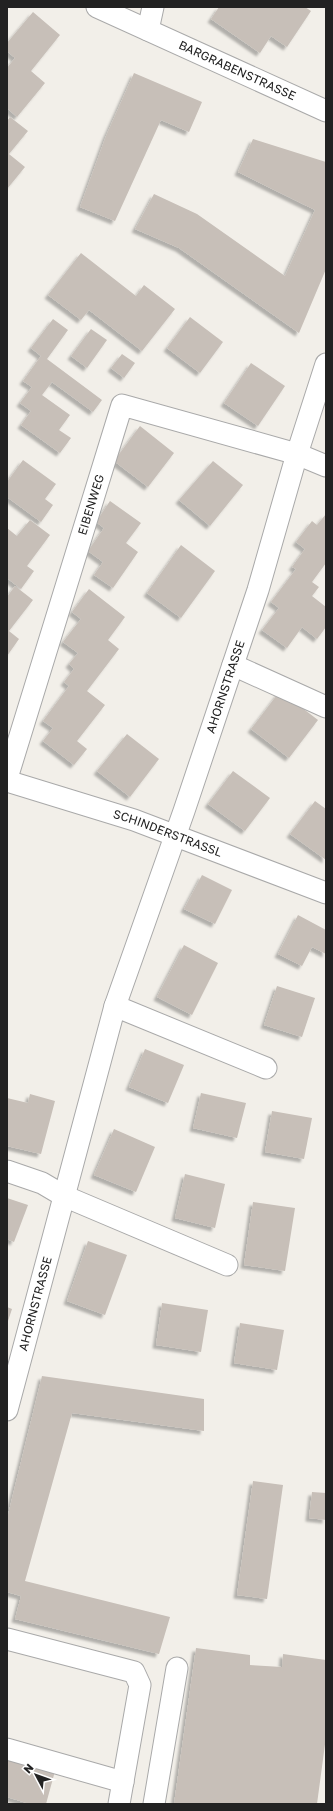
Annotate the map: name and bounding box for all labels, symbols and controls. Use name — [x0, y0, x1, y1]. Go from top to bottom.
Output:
street label: BARGRABENSTRASSE — [176, 37, 298, 103]
street label: EIBENWEG — [74, 472, 107, 537]
street label: AHORNSTRASSE — [203, 638, 248, 735]
street label: SCHINDERSTRASSL — [111, 806, 225, 860]
street label: AHORNSTRASSE — [15, 1255, 55, 1352]
north arrow — [16, 1755, 56, 1795]
text: N — [20, 1761, 36, 1776]

